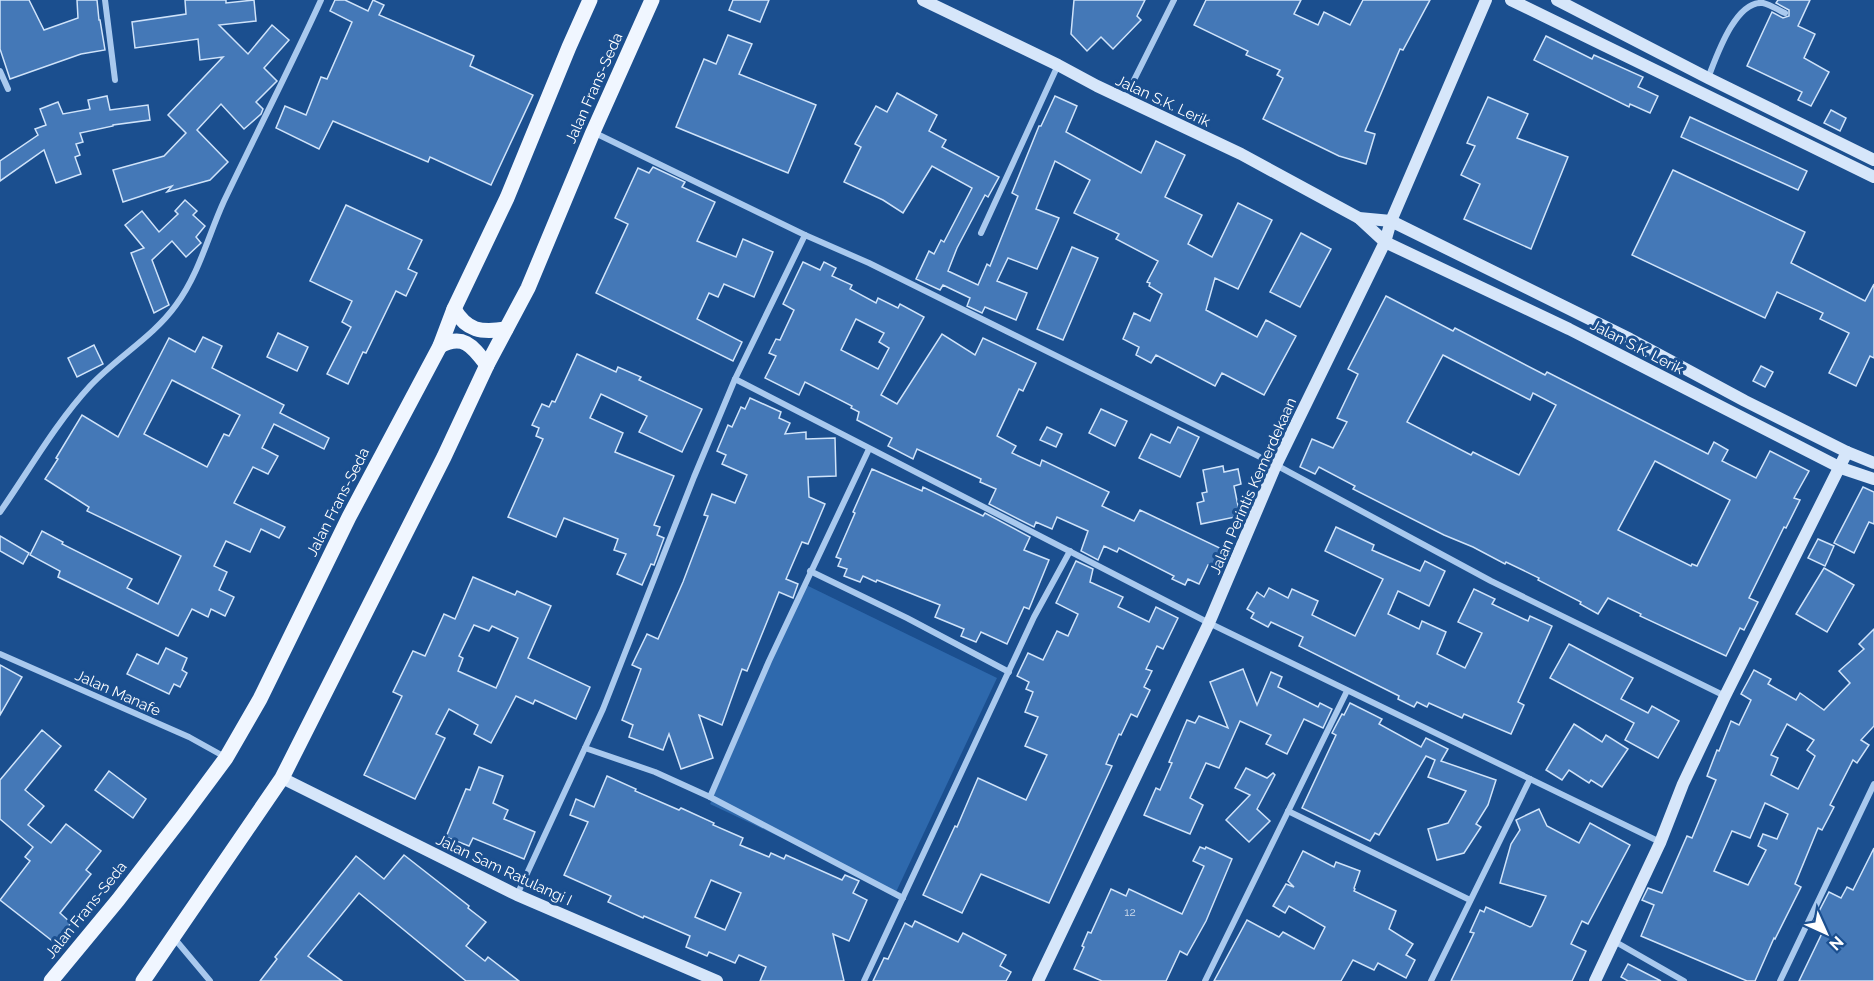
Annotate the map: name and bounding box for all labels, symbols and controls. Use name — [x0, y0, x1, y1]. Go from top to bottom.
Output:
street label: Jalan Frans-Seda — [561, 30, 627, 146]
street label: Jalan S.K. Lerik — [1113, 71, 1213, 131]
street label: Jalan S.K. Lerik — [1587, 316, 1687, 378]
street label: Jalan Perintis Kemerdekaan — [1206, 395, 1300, 577]
street label: Jalan Frans-Seda — [303, 445, 373, 559]
street label: Jalan Manafe — [72, 666, 164, 720]
street label: Jalan Sam Ratulangi I — [433, 831, 575, 909]
street label: Jalan Frans-Seda — [41, 858, 131, 962]
north arrow — [1796, 903, 1856, 963]
house number: 12 — [1124, 905, 1136, 919]
text: N — [1825, 932, 1847, 954]

